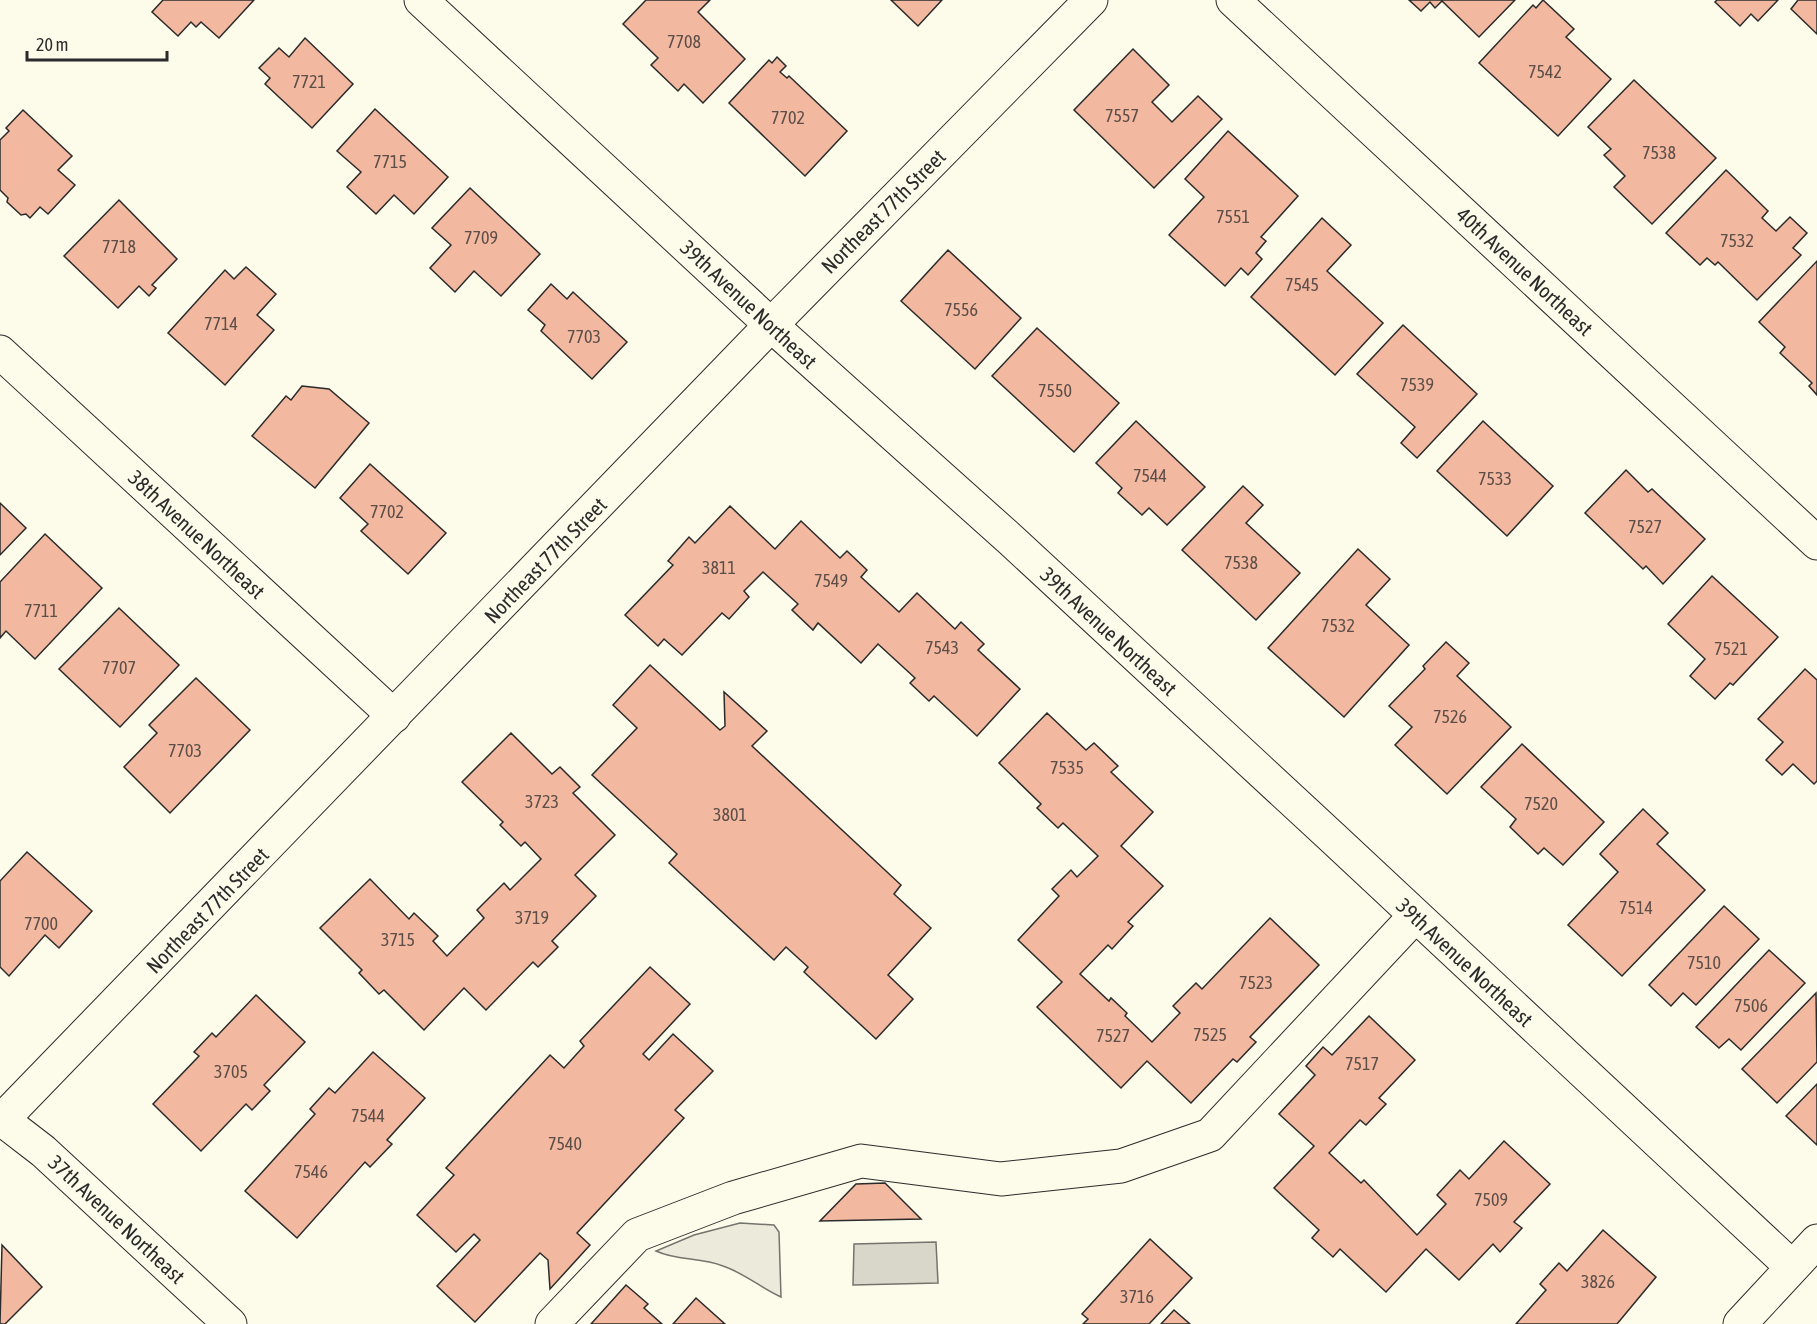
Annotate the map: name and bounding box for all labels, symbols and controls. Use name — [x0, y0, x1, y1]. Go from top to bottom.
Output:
scale bar — [27, 24, 166, 62]
house number: 7708 — [667, 31, 701, 52]
text: 20 m — [36, 34, 68, 55]
house number: 7542 — [1528, 61, 1562, 82]
house number: 7721 — [292, 71, 326, 92]
house number: 7557 — [1105, 105, 1139, 126]
house number: 7702 — [771, 107, 805, 128]
house number: 7538 — [1642, 142, 1676, 163]
street label: Northeast 77th Street — [816, 144, 950, 278]
house number: 7715 — [373, 151, 407, 172]
street label: 40th Avenue Northeast — [1452, 202, 1598, 340]
house number: 7551 — [1216, 206, 1250, 227]
house number: 7709 — [464, 227, 498, 248]
house number: 7532 — [1720, 230, 1754, 251]
street label: 39th Avenue Northeast — [676, 235, 822, 373]
house number: 7718 — [102, 236, 136, 257]
house number: 7545 — [1285, 274, 1319, 295]
house number: 7556 — [944, 299, 978, 320]
house number: 7714 — [204, 313, 238, 334]
house number: 7703 — [567, 326, 601, 347]
house number: 7539 — [1400, 374, 1434, 395]
house number: 7550 — [1038, 380, 1072, 401]
street label: 38th Avenue Northeast — [124, 465, 270, 603]
house number: 7544 — [1133, 465, 1167, 486]
house number: 7533 — [1478, 468, 1512, 489]
street label: Northeast 77th Street — [479, 492, 611, 628]
house number: 7702 — [370, 501, 404, 522]
house number: 7527 — [1628, 516, 1662, 537]
house number: 7538 — [1224, 552, 1258, 573]
house number: 3811 — [702, 557, 736, 578]
street label: 39th Avenue Northeast — [1036, 562, 1182, 700]
house number: 7549 — [814, 570, 848, 591]
house number: 7711 — [24, 600, 58, 621]
house number: 7532 — [1321, 615, 1355, 636]
house number: 7543 — [925, 637, 959, 658]
house number: 7521 — [1714, 638, 1748, 659]
house number: 7707 — [102, 657, 136, 678]
house number: 7526 — [1433, 706, 1467, 727]
house number: 7703 — [168, 740, 202, 761]
house number: 7535 — [1050, 757, 1084, 778]
house number: 3723 — [525, 791, 559, 812]
house number: 7520 — [1524, 793, 1558, 814]
house number: 3801 — [713, 804, 747, 825]
street label: Northeast 77th Street — [141, 842, 273, 978]
street label: 39th Avenue Northeast — [1392, 893, 1538, 1031]
house number: 7514 — [1619, 897, 1653, 918]
house number: 3719 — [515, 907, 549, 928]
house number: 7700 — [24, 913, 58, 934]
house number: 3715 — [381, 929, 415, 950]
house number: 7510 — [1687, 952, 1721, 973]
house number: 7523 — [1239, 972, 1273, 993]
house number: 7506 — [1734, 995, 1768, 1016]
house number: 7525 — [1193, 1024, 1227, 1045]
house number: 7527 — [1096, 1025, 1130, 1046]
house number: 7517 — [1345, 1053, 1379, 1074]
house number: 3705 — [214, 1061, 248, 1082]
house number: 7544 — [351, 1105, 385, 1126]
house number: 7540 — [548, 1133, 582, 1154]
street label: 37th Avenue Northeast — [44, 1150, 190, 1288]
house number: 7546 — [294, 1161, 328, 1182]
house number: 7509 — [1474, 1189, 1508, 1210]
house number: 3826 — [1581, 1271, 1615, 1292]
house number: 3716 — [1120, 1286, 1154, 1307]

